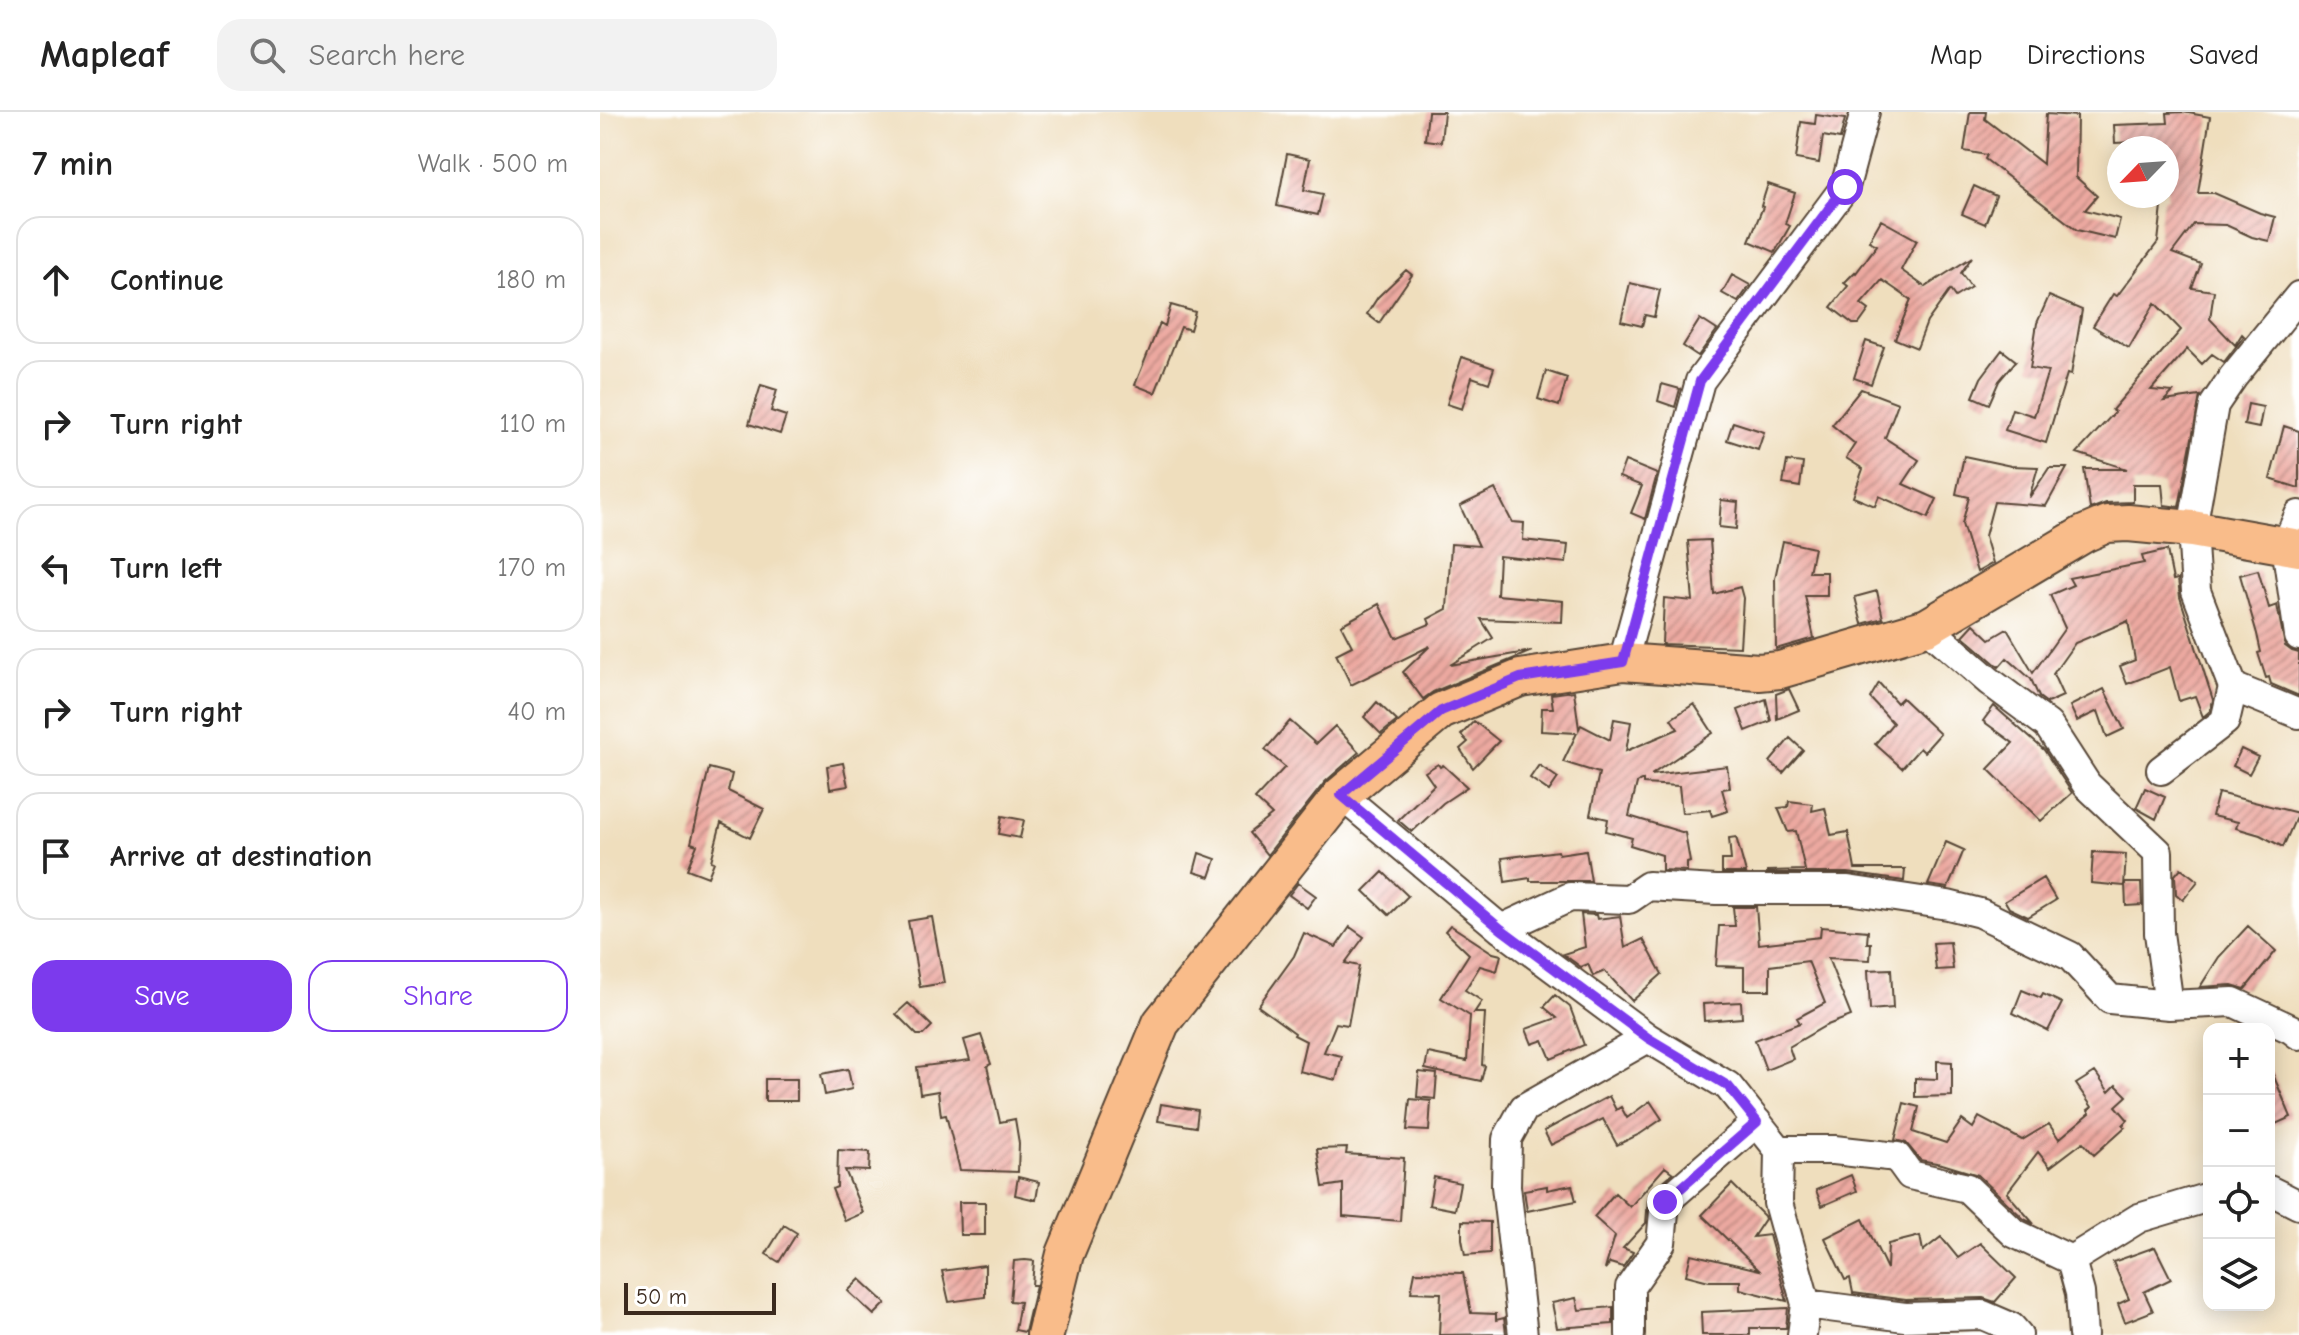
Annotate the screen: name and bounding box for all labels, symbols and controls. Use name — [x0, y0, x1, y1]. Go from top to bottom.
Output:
search box — [217, 19, 777, 91]
text: Mapleaf — [40, 33, 169, 77]
icon: search — [245, 33, 289, 77]
text: Search here — [309, 38, 465, 73]
text: Map — [1930, 39, 1983, 71]
text: Directions — [2027, 39, 2145, 71]
text: Saved — [2189, 39, 2259, 71]
north arrow — [2107, 136, 2179, 208]
text: 7 min — [32, 144, 113, 184]
text: Walk · 500 m — [418, 149, 568, 179]
route start — [1827, 169, 1863, 205]
icon: ahead — [34, 258, 78, 302]
text: Continue — [110, 263, 224, 298]
text: 180 m — [496, 265, 566, 295]
icon: right — [34, 402, 78, 446]
text: Turn right — [110, 407, 242, 442]
text: 110 m — [499, 409, 566, 439]
icon: left — [34, 546, 78, 590]
text: Turn left — [110, 551, 222, 586]
text: 170 m — [497, 553, 566, 583]
icon: right — [34, 690, 78, 734]
text: Turn right — [110, 695, 242, 730]
text: 40 m — [507, 697, 566, 727]
icon: arrive — [34, 834, 78, 878]
text: Arrive at destination — [110, 839, 372, 874]
button: Save — [32, 960, 292, 1032]
button: Share — [308, 960, 568, 1032]
map controls — [2203, 1023, 2275, 1311]
button: + — [2203, 1023, 2275, 1095]
button: − — [2203, 1095, 2275, 1167]
button: locate — [2203, 1167, 2275, 1239]
route end — [1647, 1184, 1683, 1220]
button: layers — [2203, 1239, 2275, 1311]
scale bar — [624, 1279, 776, 1315]
text: 50 m — [636, 1284, 687, 1310]

